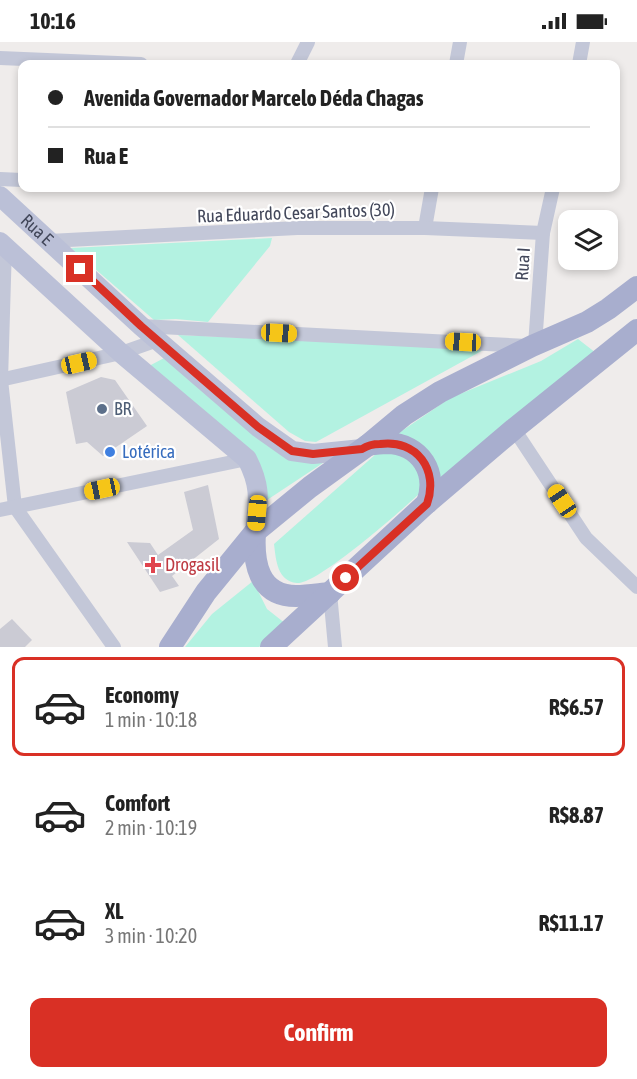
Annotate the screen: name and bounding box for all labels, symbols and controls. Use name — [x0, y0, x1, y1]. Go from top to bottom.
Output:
text: 10:16 — [30, 8, 76, 34]
text: Avenida Governador Marcelo Déda Chagas — [84, 85, 424, 111]
text: Rua E — [84, 143, 128, 169]
street label: Rua Eduardo Cesar Santos (30) — [197, 199, 395, 226]
street label: Rua E — [17, 210, 58, 250]
map controls — [558, 210, 618, 270]
button: layers — [558, 210, 618, 270]
street label: Rua I — [511, 247, 534, 281]
route end — [66, 255, 93, 282]
car — [261, 323, 297, 343]
car — [445, 332, 481, 352]
car — [59, 350, 99, 376]
place label: BR — [114, 398, 132, 419]
marker: BR — [95, 402, 109, 416]
place label: Lotérica — [122, 441, 175, 462]
marker: Lotérica — [103, 445, 117, 459]
car — [83, 476, 121, 502]
car — [544, 481, 580, 521]
car — [246, 494, 268, 532]
place label: Drogasil — [165, 554, 220, 575]
marker: Drogasil — [146, 558, 160, 572]
route start — [332, 564, 359, 591]
icon: car — [33, 680, 87, 734]
text: Economy — [105, 682, 179, 708]
text: R$6.57 — [549, 694, 604, 720]
text: 1 min · 10:18 — [105, 708, 197, 731]
icon: car — [33, 788, 87, 842]
text: Comfort — [105, 790, 170, 816]
text: R$8.87 — [549, 802, 604, 828]
text: 2 min · 10:19 — [105, 816, 197, 839]
icon: car — [33, 896, 87, 950]
text: XL — [105, 898, 123, 924]
text: R$11.17 — [538, 910, 604, 936]
text: 3 min · 10:20 — [105, 924, 197, 947]
button: Confirm — [30, 998, 607, 1067]

